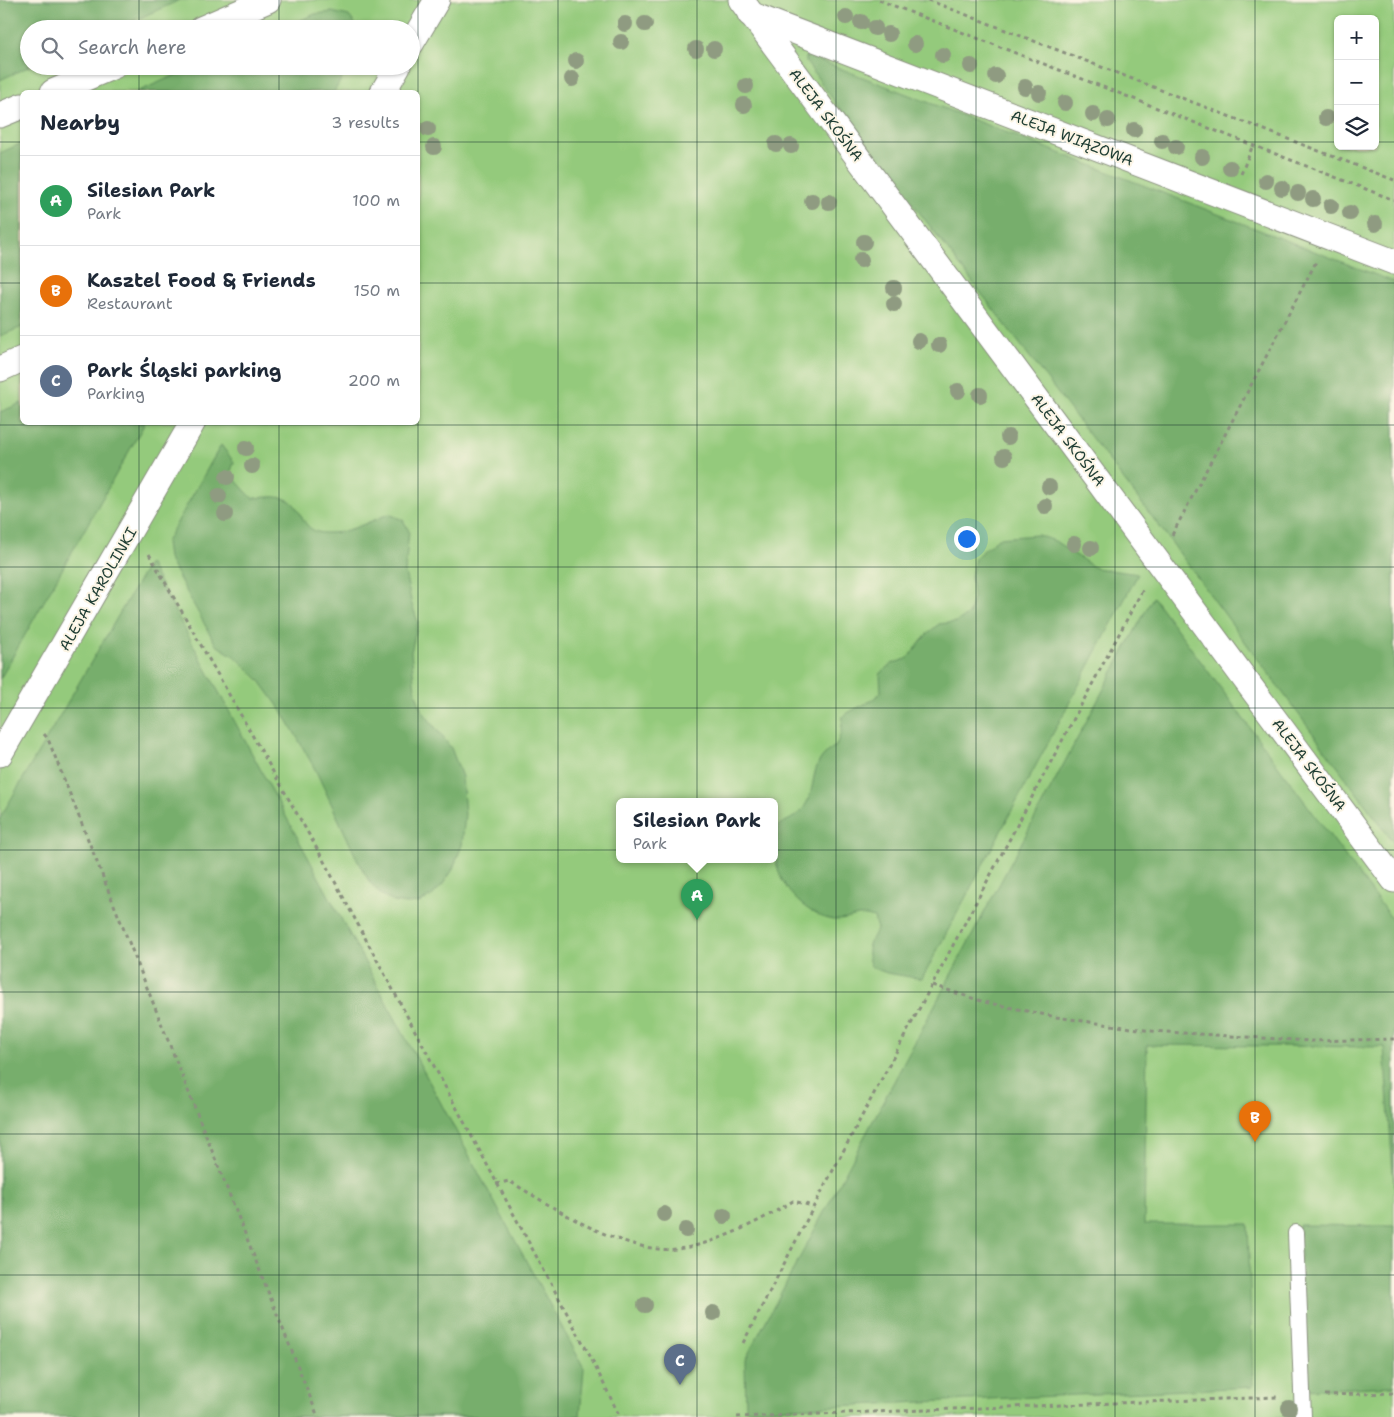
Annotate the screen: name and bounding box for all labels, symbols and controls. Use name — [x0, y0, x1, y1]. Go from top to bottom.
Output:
map controls — [1334, 15, 1379, 150]
button: + — [1334, 15, 1379, 60]
search box — [20, 20, 420, 75]
icon: search — [38, 34, 66, 62]
text: Search here — [78, 35, 187, 60]
button: − — [1334, 60, 1379, 105]
street label: ALEJA SKOŚNA — [785, 64, 868, 166]
street label: ALEJA WIĄZOWA — [1008, 105, 1136, 171]
button: layers — [1334, 105, 1379, 150]
text: Nearby — [40, 109, 120, 137]
text: 3 results — [331, 112, 400, 133]
text: Silesian Park — [87, 178, 215, 203]
text: A — [50, 190, 62, 211]
text: 100 m — [352, 190, 400, 211]
text: Park — [87, 203, 121, 224]
text: Kasztel Food & Friends — [87, 268, 316, 293]
text: B — [51, 280, 61, 301]
text: 150 m — [353, 280, 400, 301]
text: Restaurant — [87, 293, 173, 314]
text: Park Śląski parking — [87, 358, 281, 383]
text: C — [51, 370, 61, 391]
text: 200 m — [348, 370, 400, 391]
text: Parking — [87, 383, 145, 404]
street label: ALEJA SKOŚNA — [1027, 389, 1110, 491]
street label: ALEJA KAROLINKI — [54, 524, 142, 654]
your location — [954, 526, 980, 552]
street label: ALEJA SKOŚNA — [1268, 714, 1351, 816]
popup — [616, 798, 778, 863]
text: Silesian Park — [633, 808, 761, 833]
text: Park — [633, 833, 667, 854]
pin: A — [681, 879, 713, 920]
pin: B — [1239, 1101, 1271, 1142]
pin: C — [664, 1344, 696, 1385]

